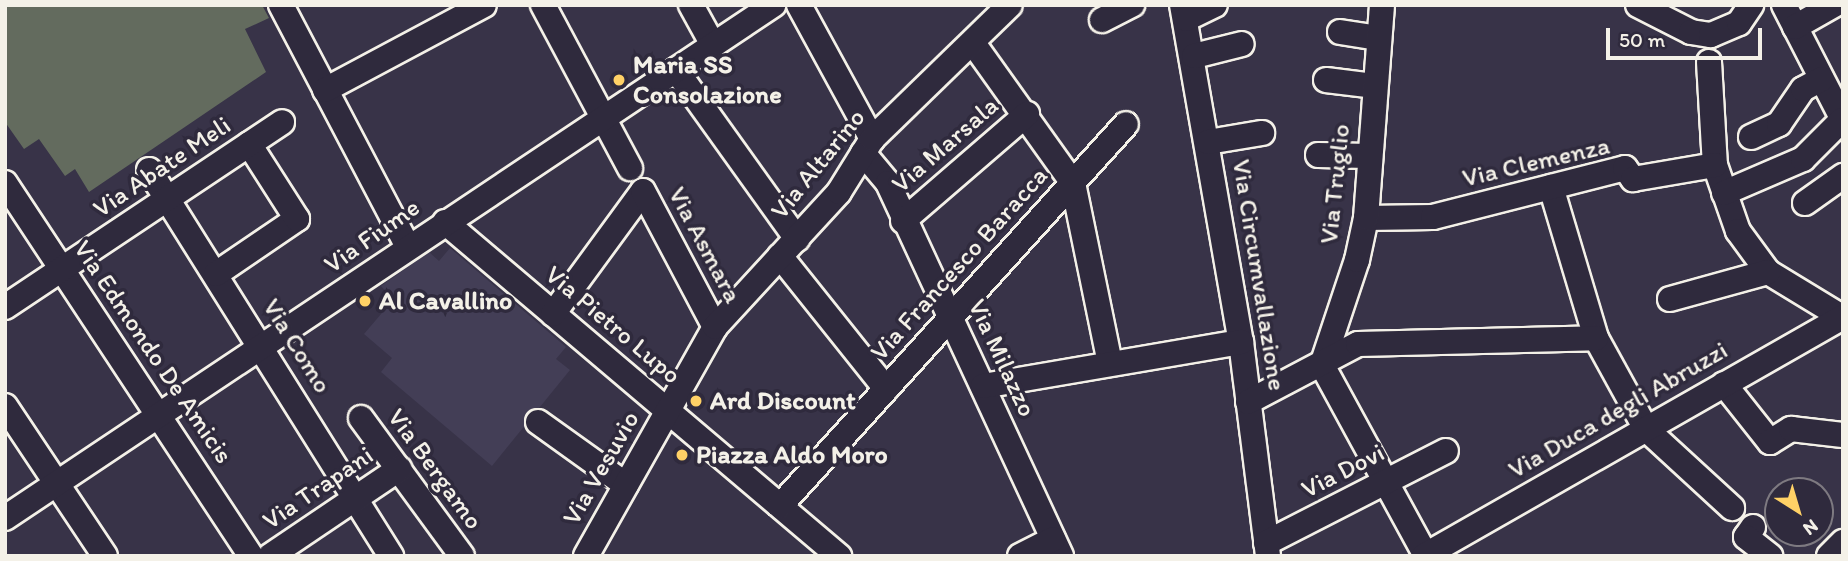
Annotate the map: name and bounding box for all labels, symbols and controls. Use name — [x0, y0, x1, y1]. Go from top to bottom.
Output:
scale bar — [1610, 14, 1766, 58]
text: 50 m — [1619, 27, 1665, 52]
place label: Maria SS Consolazione — [633, 49, 782, 110]
marker: Maria SS Consolazione — [611, 72, 627, 88]
street label: Via Marsala — [886, 91, 1004, 199]
street label: Via Altarino — [764, 103, 872, 225]
street label: Via Abate Meli — [87, 110, 237, 224]
street label: Via Truglio — [1313, 123, 1357, 245]
street label: Via Clemenza — [1459, 130, 1613, 194]
street label: Via Circumvallazione — [1225, 157, 1293, 393]
street label: Via Francesco Baracca — [864, 161, 1054, 367]
street label: Via Asmara — [662, 182, 748, 308]
street label: Via Fiume — [318, 192, 426, 280]
street label: Via Edmondo De Amicis — [67, 234, 239, 470]
street label: Via Pietro Lupo — [539, 259, 687, 391]
place label: Al Cavallino — [379, 285, 513, 317]
street label: Via Como — [256, 293, 338, 399]
marker: Al Cavallino — [357, 293, 373, 309]
street label: Via Milazzo — [961, 295, 1043, 421]
street label: Via Duca degli Abruzzi — [1503, 335, 1733, 485]
place label: Ard Discount — [710, 385, 856, 417]
marker: Ard Discount — [688, 393, 704, 409]
street label: Via Bergamo — [381, 403, 489, 535]
street label: Via Vesuvio — [556, 406, 646, 530]
street label: Via Dovi — [1296, 437, 1390, 505]
place label: Piazza Aldo Moro — [696, 439, 888, 471]
street label: Via Trapani — [258, 440, 378, 536]
marker: Piazza Aldo Moro — [674, 447, 690, 463]
north arrow — [1764, 477, 1834, 547]
text: N — [1799, 515, 1823, 541]

